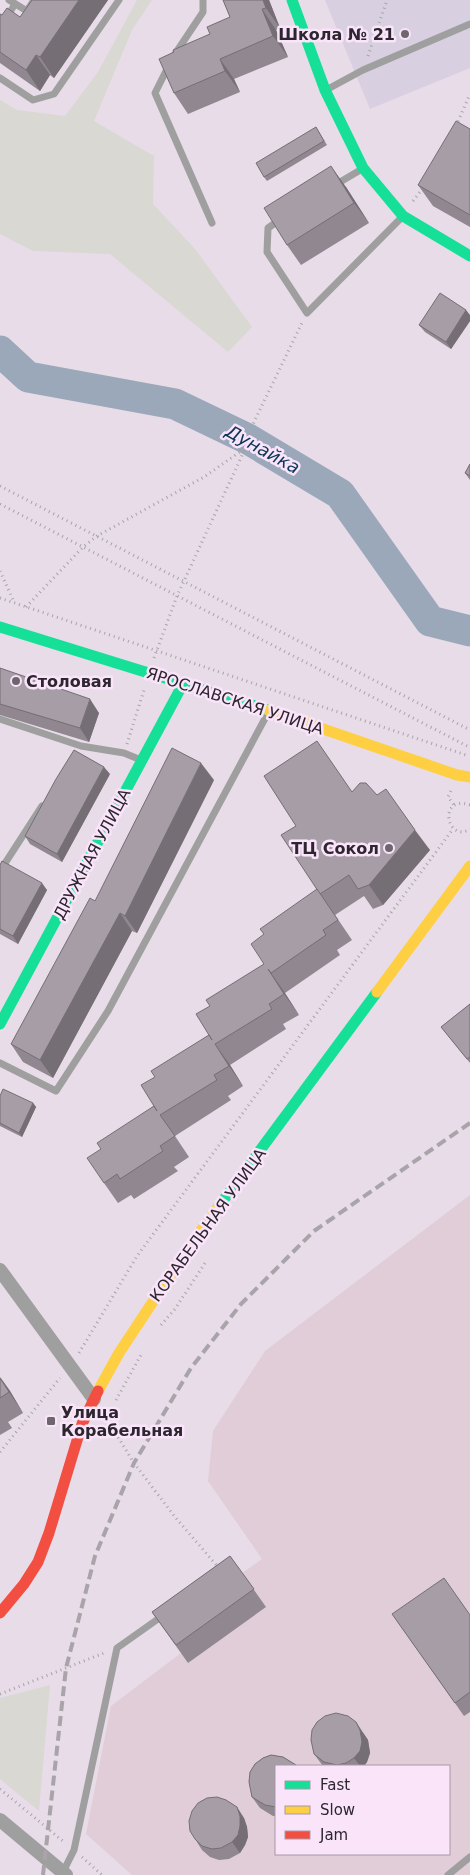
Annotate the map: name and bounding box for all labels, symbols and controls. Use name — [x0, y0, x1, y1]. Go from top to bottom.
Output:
place label: Школа № 21 — [278, 25, 395, 44]
marker: Школа № 21 — [399, 28, 411, 40]
water label: Дунайка — [222, 420, 304, 478]
street label: ЯРОСЛАВСКАЯ УЛИЦА — [144, 663, 326, 739]
place label: Столовая — [26, 672, 112, 691]
marker: Столовая — [10, 675, 22, 687]
street label: ДРУЖНАЯ УЛИЦА — [49, 785, 135, 923]
place label: ТЦ Сокол — [291, 839, 379, 858]
marker: ТЦ Сокол — [383, 842, 395, 854]
street label: КОРАБЕЛЬНАЯ УЛИЦА — [146, 1145, 270, 1305]
place label: Улица Корабельная — [61, 1403, 183, 1440]
marker: Улица Корабельная — [45, 1415, 57, 1427]
legend — [275, 1765, 450, 1855]
text: Fast — [320, 1776, 350, 1794]
text: Slow — [320, 1801, 355, 1819]
text: Jam — [319, 1826, 348, 1844]

